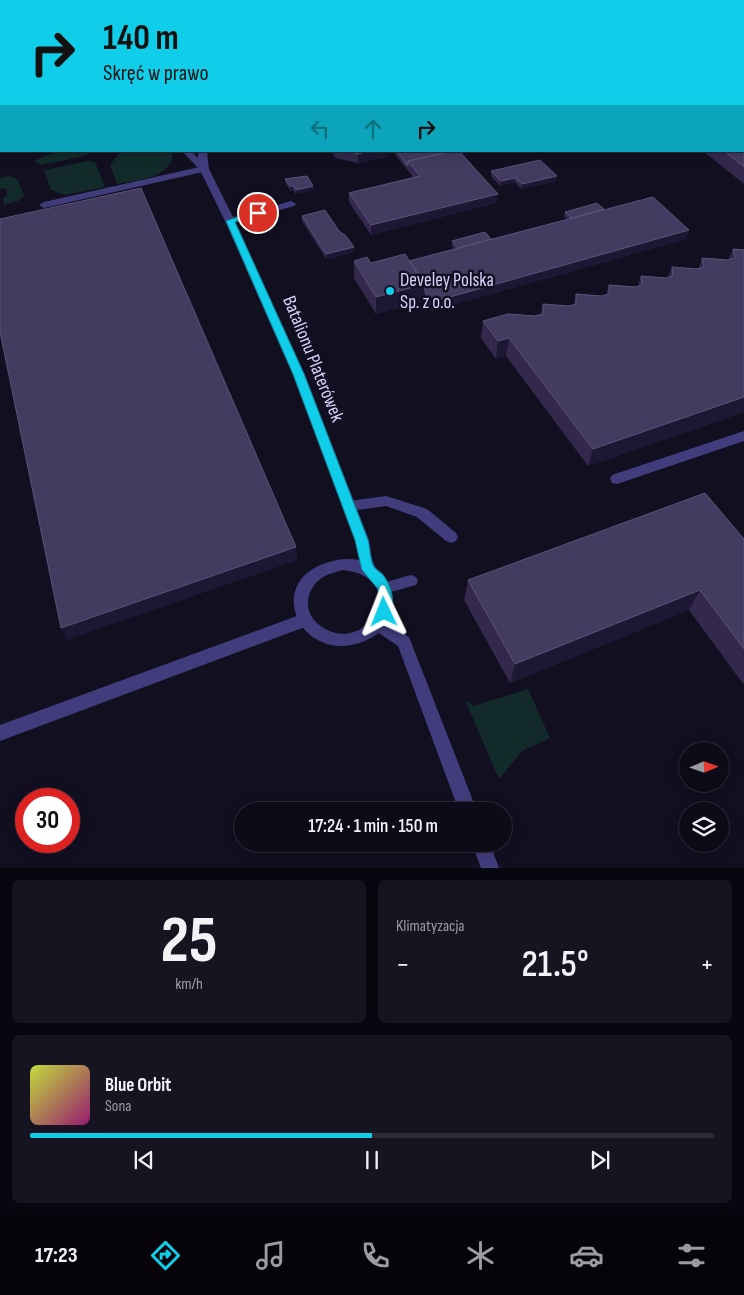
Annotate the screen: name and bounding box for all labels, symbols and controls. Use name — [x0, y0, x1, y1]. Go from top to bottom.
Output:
text: 140 m — [103, 17, 179, 60]
icon: right — [20, 20, 85, 85]
text: Skręć w prawo — [103, 60, 209, 87]
icon: left — [306, 115, 334, 143]
icon: ahead — [359, 115, 387, 143]
icon: right — [412, 115, 440, 143]
pin — [237, 192, 279, 234]
icon: arrive — [244, 199, 272, 227]
place label: Develey Polska Sp. z o.o. — [400, 269, 494, 314]
marker: Develey Polska Sp. z o.o. — [384, 285, 396, 297]
street label: Batalionu Platerówek — [277, 293, 349, 426]
position arrow — [357, 585, 409, 637]
north arrow — [679, 742, 729, 792]
map controls — [679, 742, 729, 852]
speed limit sign: 30 — [15, 788, 80, 853]
button: layers — [679, 802, 729, 852]
text: 17:24 · 1 min · 150 m — [308, 815, 438, 838]
text: 25 — [160, 903, 218, 981]
text: Klimatyzacja — [396, 917, 465, 936]
text: 21.5° — [521, 942, 589, 987]
text: − — [396, 948, 410, 981]
text: + — [700, 948, 714, 981]
text: km/h — [175, 975, 203, 994]
text: Blue Orbit — [105, 1074, 171, 1097]
text: Sona — [105, 1097, 132, 1116]
icon: previous — [130, 1146, 158, 1174]
icon: pause — [358, 1146, 386, 1174]
icon: next — [586, 1146, 614, 1174]
icon: directions — [148, 1238, 183, 1273]
icon: music — [253, 1238, 288, 1273]
icon: phone — [358, 1238, 393, 1273]
icon: climate — [463, 1238, 498, 1273]
icon: car — [569, 1238, 604, 1273]
icon: filters — [674, 1238, 709, 1273]
text: 17:23 — [35, 1242, 78, 1269]

